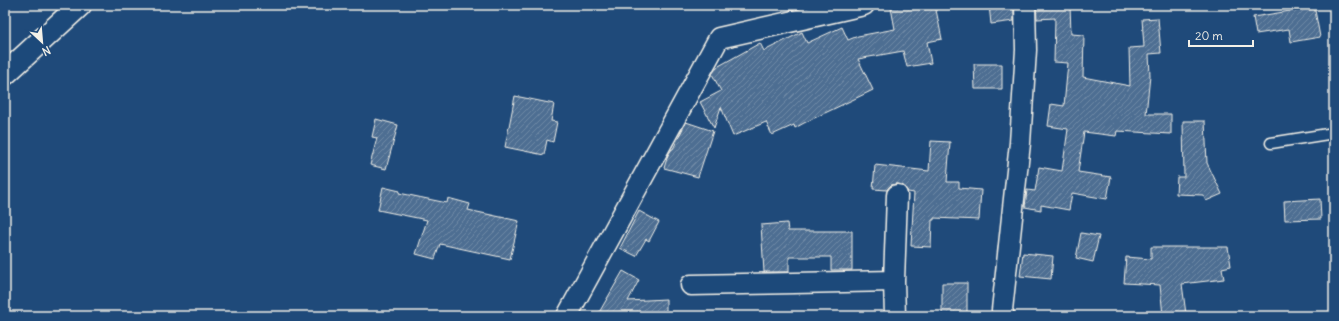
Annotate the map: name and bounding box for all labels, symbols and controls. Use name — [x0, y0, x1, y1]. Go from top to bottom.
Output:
north arrow — [22, 22, 62, 62]
scale bar — [1189, 22, 1253, 48]
text: 20 m — [1195, 28, 1223, 43]
text: N — [40, 43, 53, 59]

